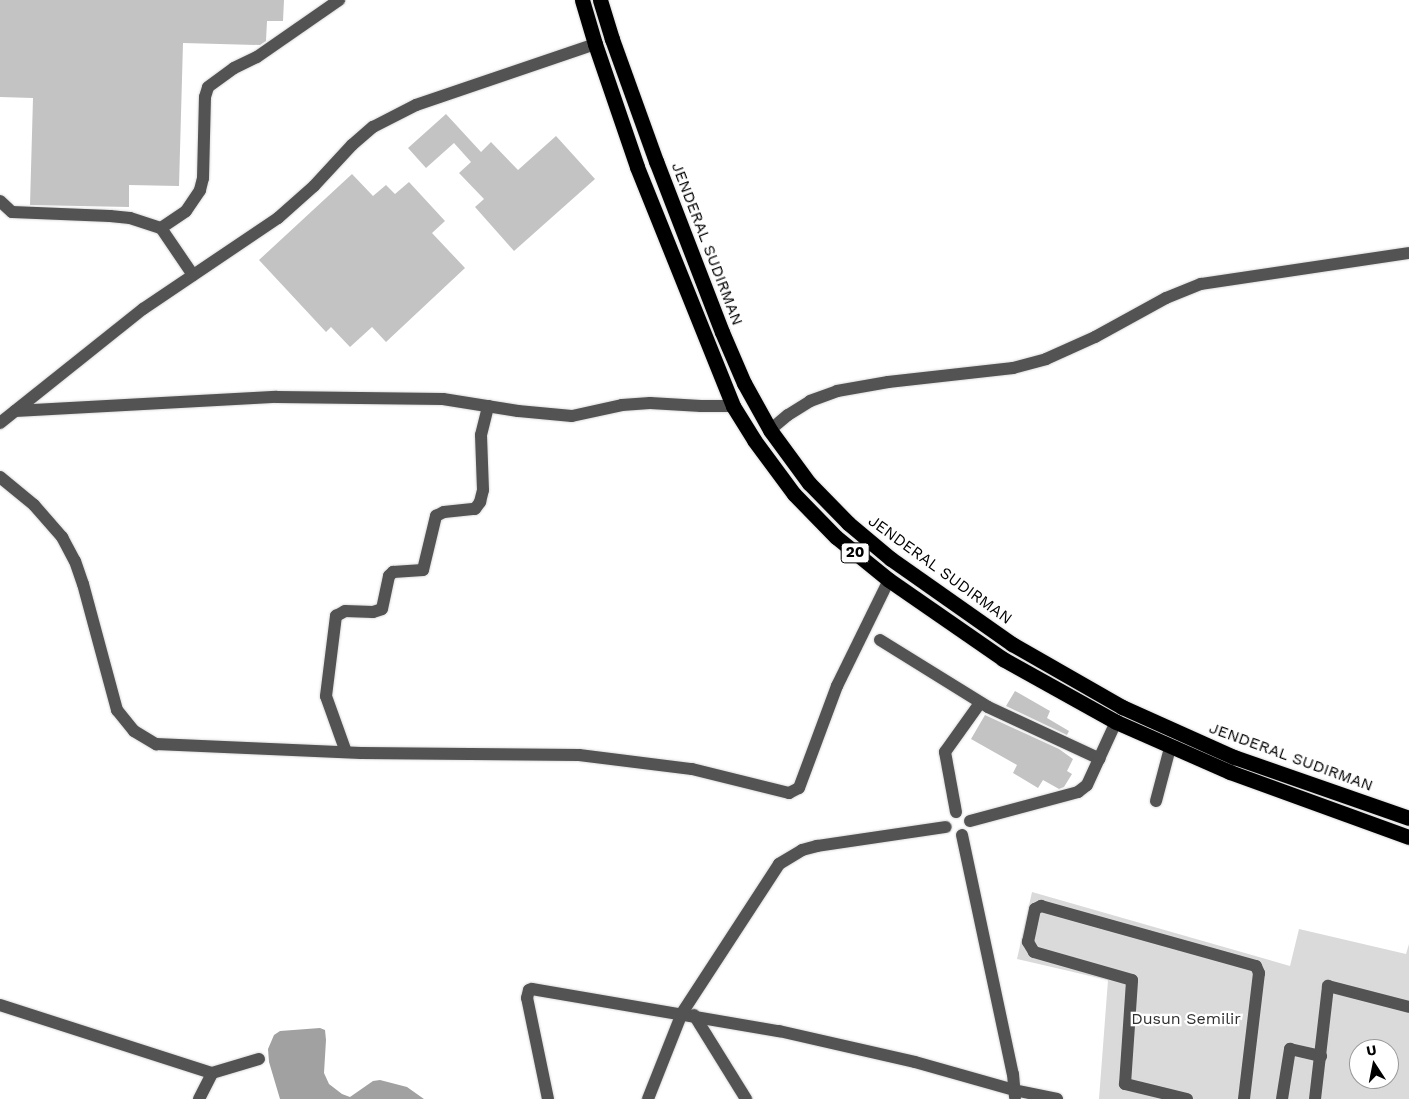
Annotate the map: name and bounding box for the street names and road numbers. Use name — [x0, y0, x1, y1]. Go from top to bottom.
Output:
street label: JENDERAL SUDIRMAN — [667, 160, 747, 328]
street label: JENDERAL SUDIRMAN — [864, 511, 1016, 629]
road number: 20 — [840, 540, 870, 566]
street label: JENDERAL SUDIRMAN — [1206, 718, 1376, 796]

